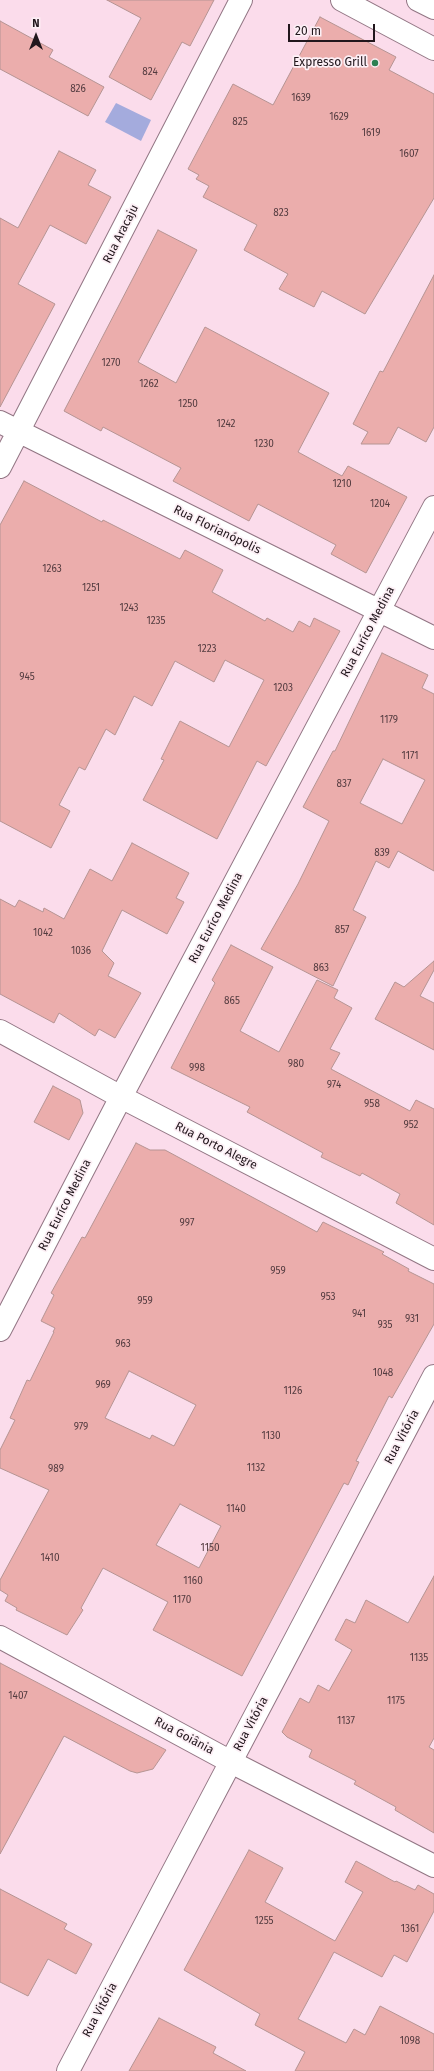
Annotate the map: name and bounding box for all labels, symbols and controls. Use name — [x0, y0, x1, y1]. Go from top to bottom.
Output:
north arrow — [16, 16, 56, 56]
scale bar — [290, 16, 377, 42]
text: N — [32, 17, 40, 30]
text: 20 m — [295, 24, 321, 38]
place label: Expresso Grill — [293, 56, 367, 70]
marker: Expresso Grill — [370, 58, 380, 68]
house number: 824 — [142, 66, 158, 78]
house number: 826 — [70, 83, 86, 95]
house number: 1639 — [291, 92, 311, 104]
house number: 1629 — [329, 111, 349, 123]
house number: 825 — [232, 116, 248, 128]
house number: 1619 — [362, 127, 380, 139]
house number: 1607 — [399, 148, 419, 160]
street label: Rua Aracaju — [100, 202, 142, 266]
house number: 823 — [273, 207, 289, 219]
house number: 1270 — [101, 357, 121, 369]
house number: 1262 — [139, 378, 159, 390]
house number: 1250 — [178, 398, 198, 410]
house number: 1242 — [216, 418, 236, 430]
house number: 1230 — [254, 438, 274, 450]
house number: 1210 — [333, 478, 351, 490]
house number: 1204 — [370, 498, 390, 510]
street label: Rua Florianópolis — [171, 503, 263, 557]
house number: 1263 — [42, 563, 62, 575]
house number: 1251 — [82, 582, 100, 594]
street label: Rua Euríco Medina — [338, 584, 398, 680]
house number: 1243 — [119, 602, 139, 614]
house number: 1235 — [146, 615, 166, 627]
house number: 1223 — [197, 643, 217, 655]
house number: 945 — [19, 671, 35, 683]
house number: 1203 — [273, 682, 293, 694]
house number: 1179 — [380, 714, 398, 726]
house number: 1171 — [401, 750, 419, 762]
house number: 837 — [337, 778, 351, 790]
house number: 839 — [374, 847, 390, 859]
street label: Rua Euríco Medina — [186, 870, 246, 966]
house number: 857 — [335, 924, 349, 936]
house number: 1042 — [33, 927, 53, 939]
house number: 1036 — [71, 945, 91, 957]
house number: 863 — [313, 962, 329, 974]
house number: 865 — [224, 995, 240, 1007]
house number: 980 — [288, 1058, 304, 1070]
house number: 998 — [189, 1062, 205, 1074]
house number: 974 — [327, 1079, 341, 1091]
house number: 958 — [364, 1098, 380, 1110]
street label: Rua Porto Alegre — [172, 1119, 260, 1173]
house number: 952 — [403, 1119, 419, 1131]
street label: Rua Euríco Medina — [36, 1157, 94, 1253]
house number: 997 — [180, 1217, 194, 1229]
house number: 959 — [270, 1265, 286, 1277]
house number: 953 — [320, 1291, 336, 1303]
house number: 959 — [137, 1295, 153, 1307]
house number: 941 — [352, 1308, 366, 1320]
house number: 931 — [405, 1313, 419, 1325]
house number: 935 — [377, 1319, 393, 1331]
house number: 963 — [115, 1338, 131, 1350]
house number: 1048 — [373, 1367, 393, 1379]
house number: 969 — [95, 1379, 111, 1391]
house number: 1126 — [284, 1385, 302, 1397]
street label: Rua Vitória — [382, 1407, 422, 1467]
house number: 979 — [74, 1421, 88, 1433]
house number: 1130 — [261, 1430, 281, 1442]
house number: 1132 — [247, 1462, 265, 1474]
house number: 989 — [48, 1463, 64, 1475]
house number: 1140 — [226, 1503, 246, 1515]
house number: 1150 — [200, 1542, 220, 1554]
house number: 1410 — [41, 1552, 59, 1564]
house number: 1160 — [183, 1575, 203, 1587]
house number: 1170 — [173, 1594, 191, 1606]
house number: 1135 — [410, 1652, 428, 1664]
house number: 1407 — [8, 1690, 28, 1702]
street label: Rua Vitória — [231, 1694, 271, 1754]
house number: 1175 — [387, 1695, 405, 1707]
street label: Rua Goiânia — [152, 1714, 216, 1758]
house number: 1137 — [337, 1715, 355, 1727]
house number: 1255 — [254, 1915, 274, 1927]
house number: 1361 — [401, 1923, 419, 1935]
street label: Rua Vitória — [80, 1980, 120, 2040]
house number: 1098 — [400, 2035, 420, 2047]

